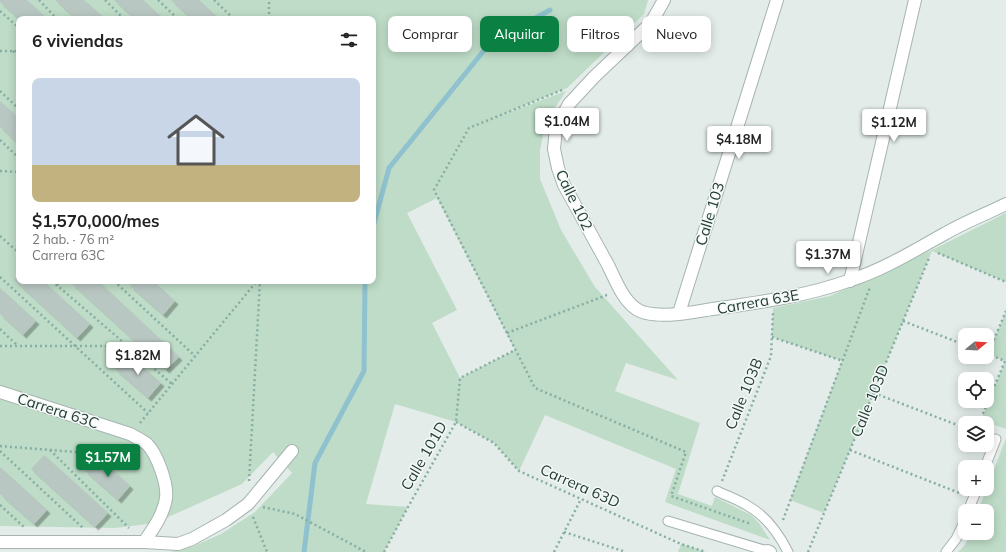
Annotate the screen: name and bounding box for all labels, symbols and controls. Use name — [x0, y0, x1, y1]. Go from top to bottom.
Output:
chip: Comprar — [388, 16, 472, 52]
chip: Alquilar — [480, 16, 559, 52]
chip: Filtros — [567, 16, 634, 52]
chip: Nuevo — [642, 16, 711, 52]
icon: filters — [338, 29, 360, 51]
text: 6 viviendas — [32, 30, 123, 51]
icon: home — [160, 104, 232, 176]
pin: $1.04M — [534, 108, 600, 142]
pin: $1.12M — [861, 109, 927, 143]
text: $1.04M — [544, 113, 590, 129]
text: $1.12M — [871, 114, 917, 130]
pin: $4.18M — [706, 126, 772, 160]
text: $4.18M — [716, 131, 762, 147]
street label: Calle 102 — [552, 166, 597, 233]
street label: Calle 103 — [691, 180, 728, 248]
text: $1,570,000/mes — [32, 210, 160, 231]
text: 2 hab. · 76 m² — [32, 231, 114, 247]
pin: $1.37M — [795, 241, 861, 275]
text: $1.37M — [805, 246, 851, 262]
text: Carrera 63C — [32, 247, 105, 263]
street label: Carrera 63E — [715, 285, 801, 318]
north arrow — [958, 328, 994, 364]
map controls — [958, 328, 994, 540]
pin: $1.82M — [105, 342, 171, 376]
text: $1.82M — [115, 347, 161, 363]
street label: Calle 103B — [721, 355, 766, 432]
street label: Calle 103D — [846, 362, 893, 440]
button: locate — [958, 372, 994, 408]
street label: Carrera 63C — [15, 388, 101, 433]
button: layers — [958, 416, 994, 452]
street label: Calle 101D — [396, 418, 451, 494]
pin: $1.57M — [75, 444, 141, 478]
text: $1.57M — [85, 449, 131, 465]
street label: Carrera 63D — [537, 459, 623, 512]
button: + — [958, 460, 994, 496]
button: − — [958, 504, 994, 540]

